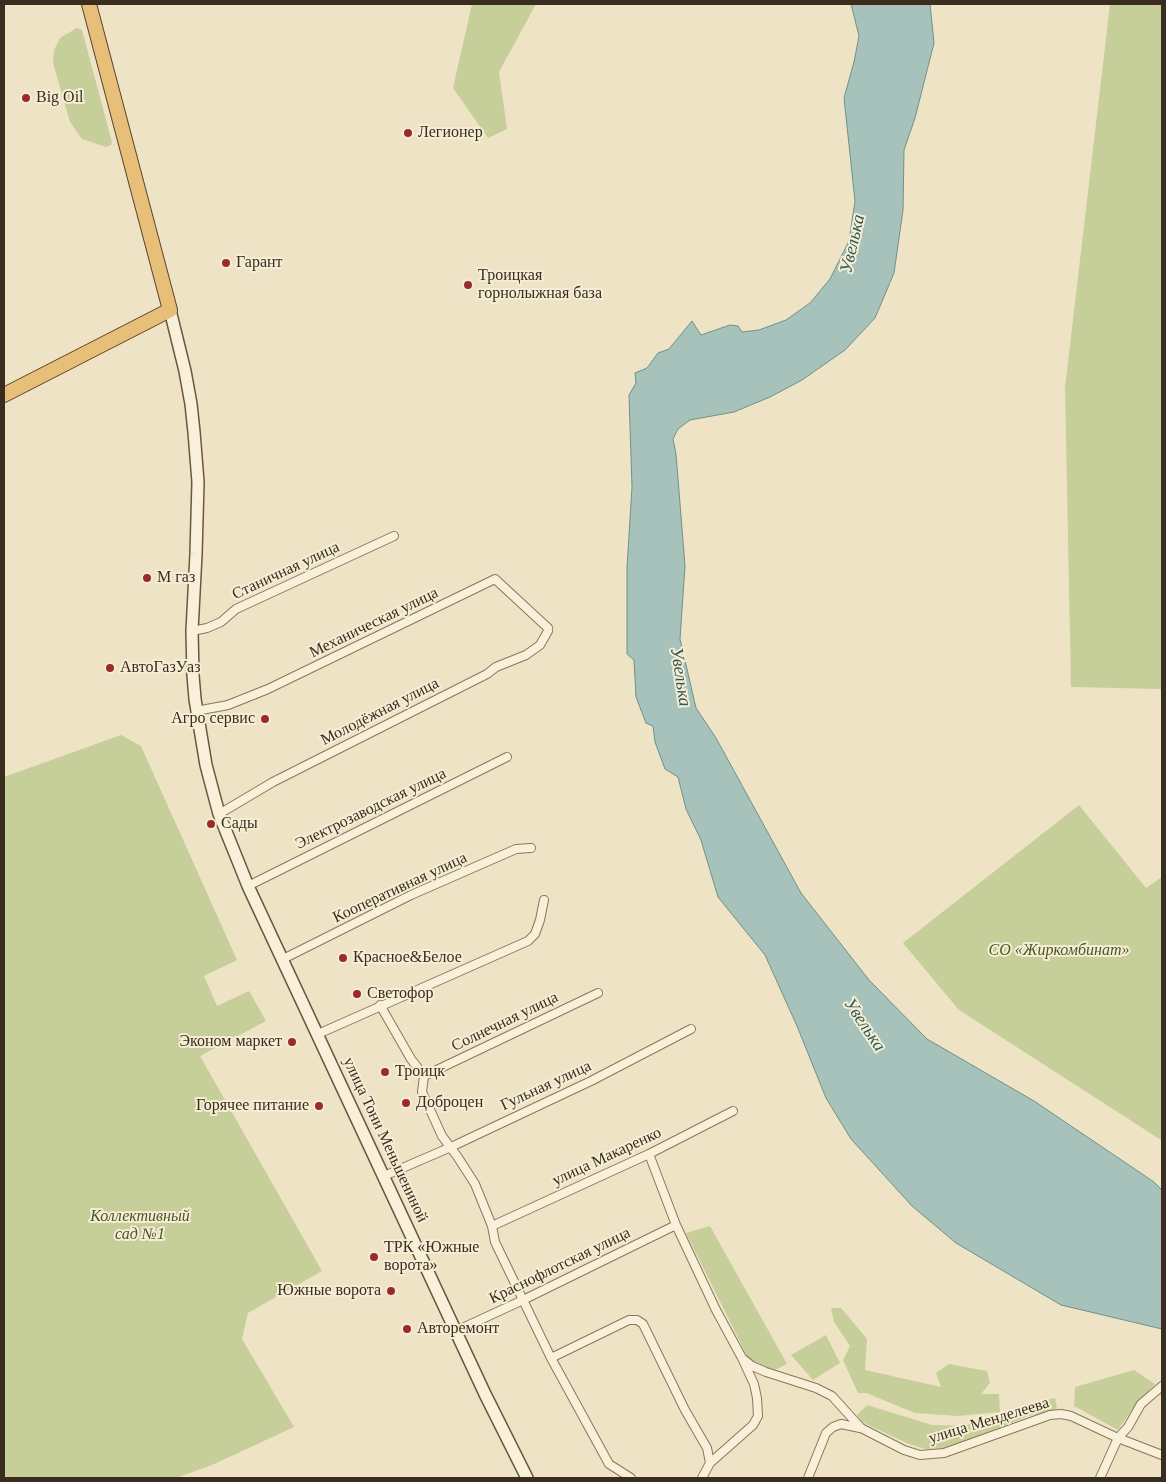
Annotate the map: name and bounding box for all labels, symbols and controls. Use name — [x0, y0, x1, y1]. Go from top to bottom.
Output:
place label: Big Oil — [36, 88, 84, 108]
marker: Big Oil — [20, 92, 32, 104]
place label: Легионер — [418, 123, 483, 143]
marker: Легионер — [402, 127, 414, 139]
water label: Увелька — [836, 213, 870, 275]
place label: Гарант — [236, 253, 283, 273]
marker: Гарант — [220, 257, 232, 269]
place label: Троицкая горнолыжная база — [478, 266, 602, 304]
marker: Троицкая горнолыжная база — [462, 279, 474, 291]
street label: Станичная улица — [229, 538, 343, 604]
place label: М газ — [157, 568, 195, 588]
marker: М газ — [141, 572, 153, 584]
street label: Механическая улица — [306, 583, 442, 663]
water label: Увелька — [665, 646, 695, 708]
place label: АвтоГазУаз — [120, 658, 201, 678]
marker: АвтоГазУаз — [104, 662, 116, 674]
street label: Молодёжная улица — [318, 674, 442, 750]
place label: Агро сервис — [171, 709, 255, 729]
marker: Агро сервис — [259, 713, 271, 725]
street label: Электрозаводская улица — [292, 764, 450, 854]
place label: Сады — [221, 814, 258, 834]
marker: Сады — [205, 818, 217, 830]
street label: Кооперативная улица — [330, 848, 470, 928]
park label: СО «Жиркомбинат» — [989, 941, 1129, 961]
place label: Красное&Белое — [353, 948, 462, 968]
marker: Красное&Белое — [337, 952, 349, 964]
place label: Светофор — [367, 984, 433, 1004]
marker: Светофор — [351, 988, 363, 1000]
street label: Солнечная улица — [449, 988, 561, 1056]
water label: Увелька — [838, 994, 890, 1056]
place label: Эконом маркет — [180, 1032, 282, 1052]
marker: Эконом маркет — [286, 1036, 298, 1048]
street label: улица Тони Меньшениной — [338, 1054, 432, 1226]
street label: Гульная улица — [498, 1057, 594, 1115]
place label: Троицк — [395, 1062, 445, 1082]
marker: Троицк — [379, 1066, 391, 1078]
place label: Доброцен — [416, 1093, 483, 1113]
place label: Горячее питание — [196, 1096, 309, 1116]
marker: Доброцен — [400, 1097, 412, 1109]
marker: Горячее питание — [313, 1100, 325, 1112]
street label: улица Макаренко — [549, 1123, 665, 1191]
park label: Коллективный сад №1 — [90, 1207, 190, 1245]
street label: Краснофлотская улица — [486, 1223, 634, 1309]
place label: ТРК «Южные ворота» — [384, 1238, 479, 1276]
marker: ТРК «Южные ворота» — [368, 1251, 380, 1263]
place label: Южные ворота — [277, 1281, 381, 1301]
marker: Южные ворота — [385, 1285, 397, 1297]
place label: Авторемонт — [417, 1319, 499, 1339]
marker: Авторемонт — [401, 1323, 413, 1335]
street label: улица Менделеева — [926, 1394, 1052, 1448]

